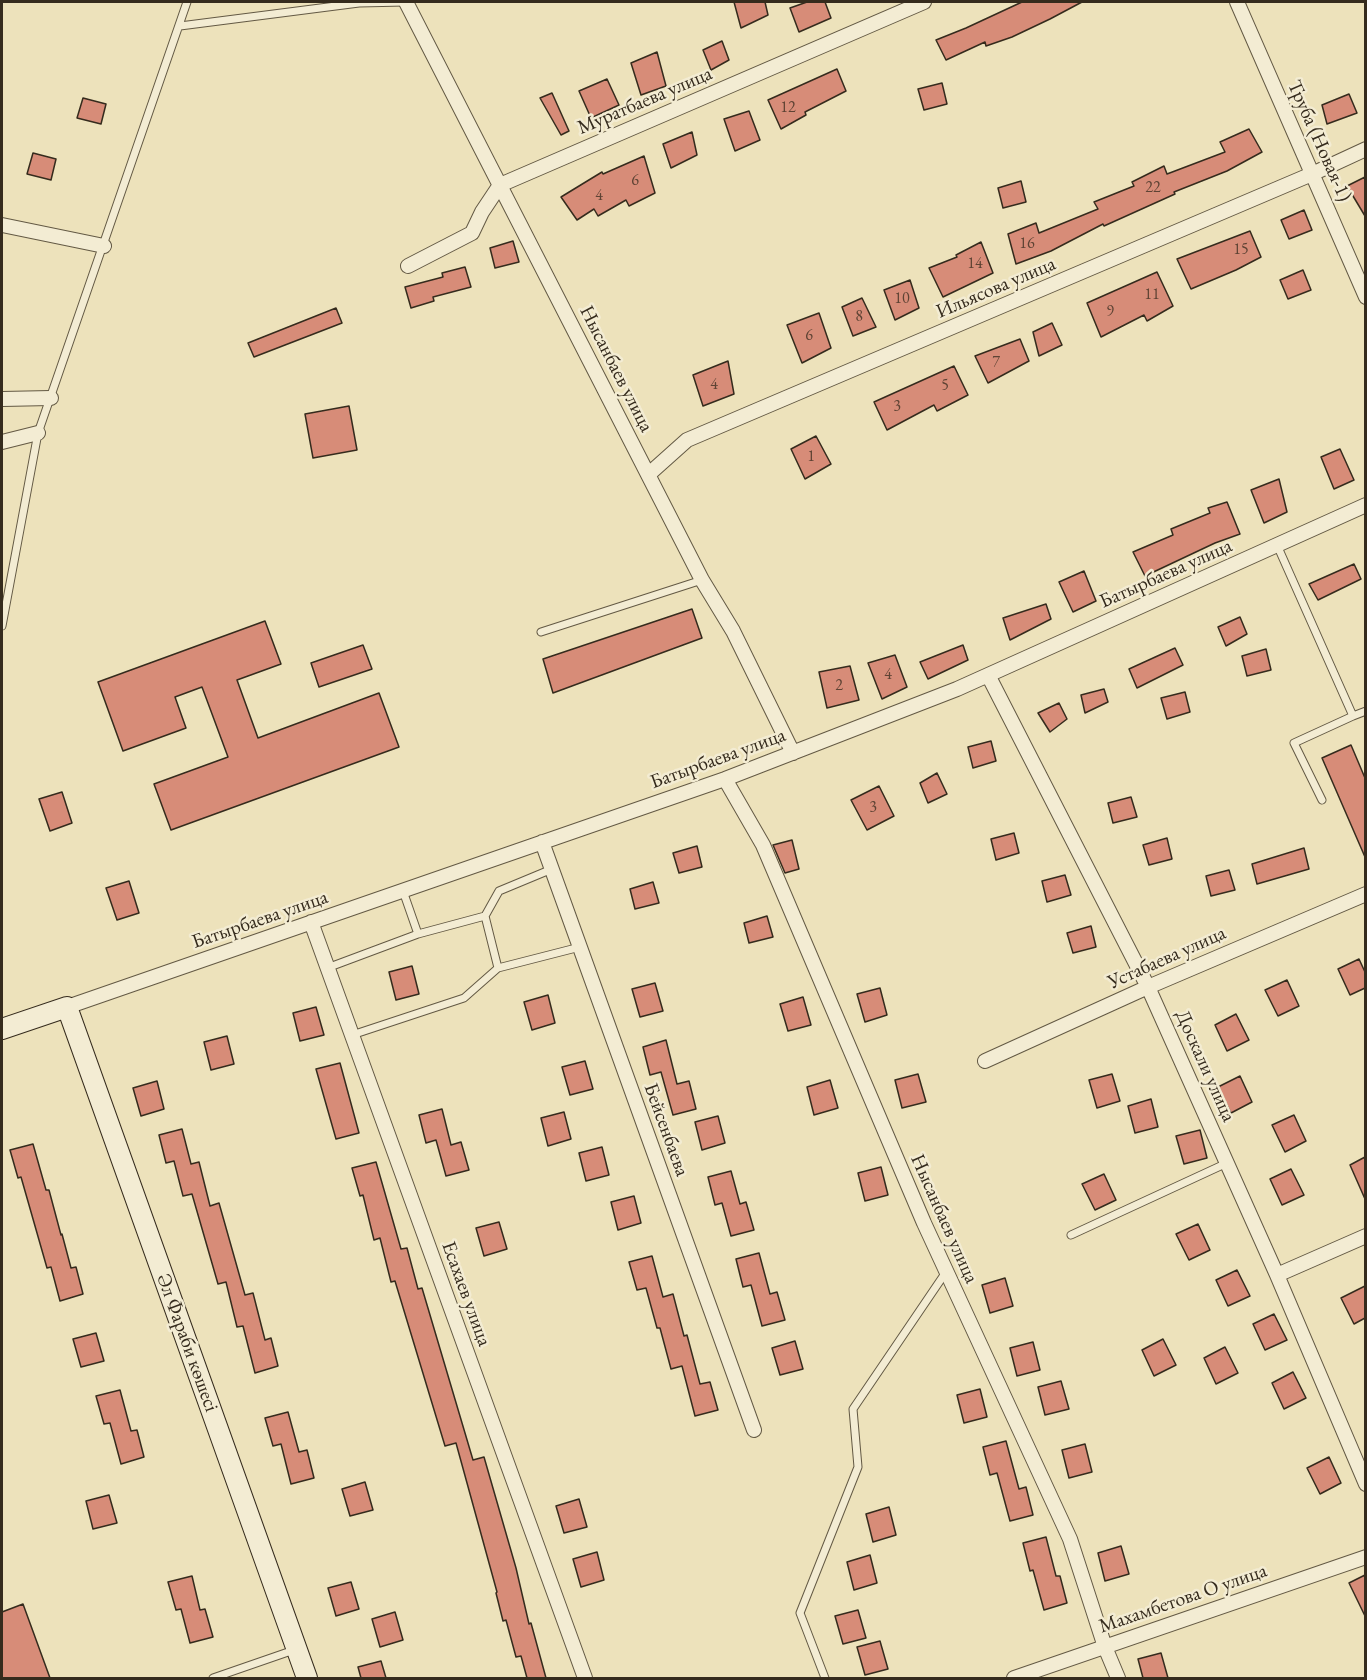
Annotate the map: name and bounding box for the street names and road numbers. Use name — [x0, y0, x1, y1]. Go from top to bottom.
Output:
street label: Муратбаева улица — [574, 62, 716, 140]
street label: Труба (Новая-1) — [1282, 77, 1356, 205]
street label: Ильясова улица — [933, 252, 1059, 324]
street label: Нысанбаев улица — [574, 302, 658, 436]
street label: Батырбаева улица — [1096, 534, 1236, 614]
street label: Батырбаева улица — [647, 723, 789, 795]
street label: Батырбаева улица — [189, 885, 331, 955]
street label: Устабаева улица — [1104, 921, 1230, 995]
street label: Доскали улица — [1170, 1006, 1240, 1126]
street label: Бейсенбаева — [638, 1080, 694, 1180]
street label: Нысанбаев улица — [905, 1151, 983, 1287]
street label: Есахаев улица — [436, 1238, 496, 1350]
street label: Әл Фараби көшесі — [151, 1271, 223, 1415]
street label: Махамбетова О улица — [1096, 1559, 1270, 1639]

